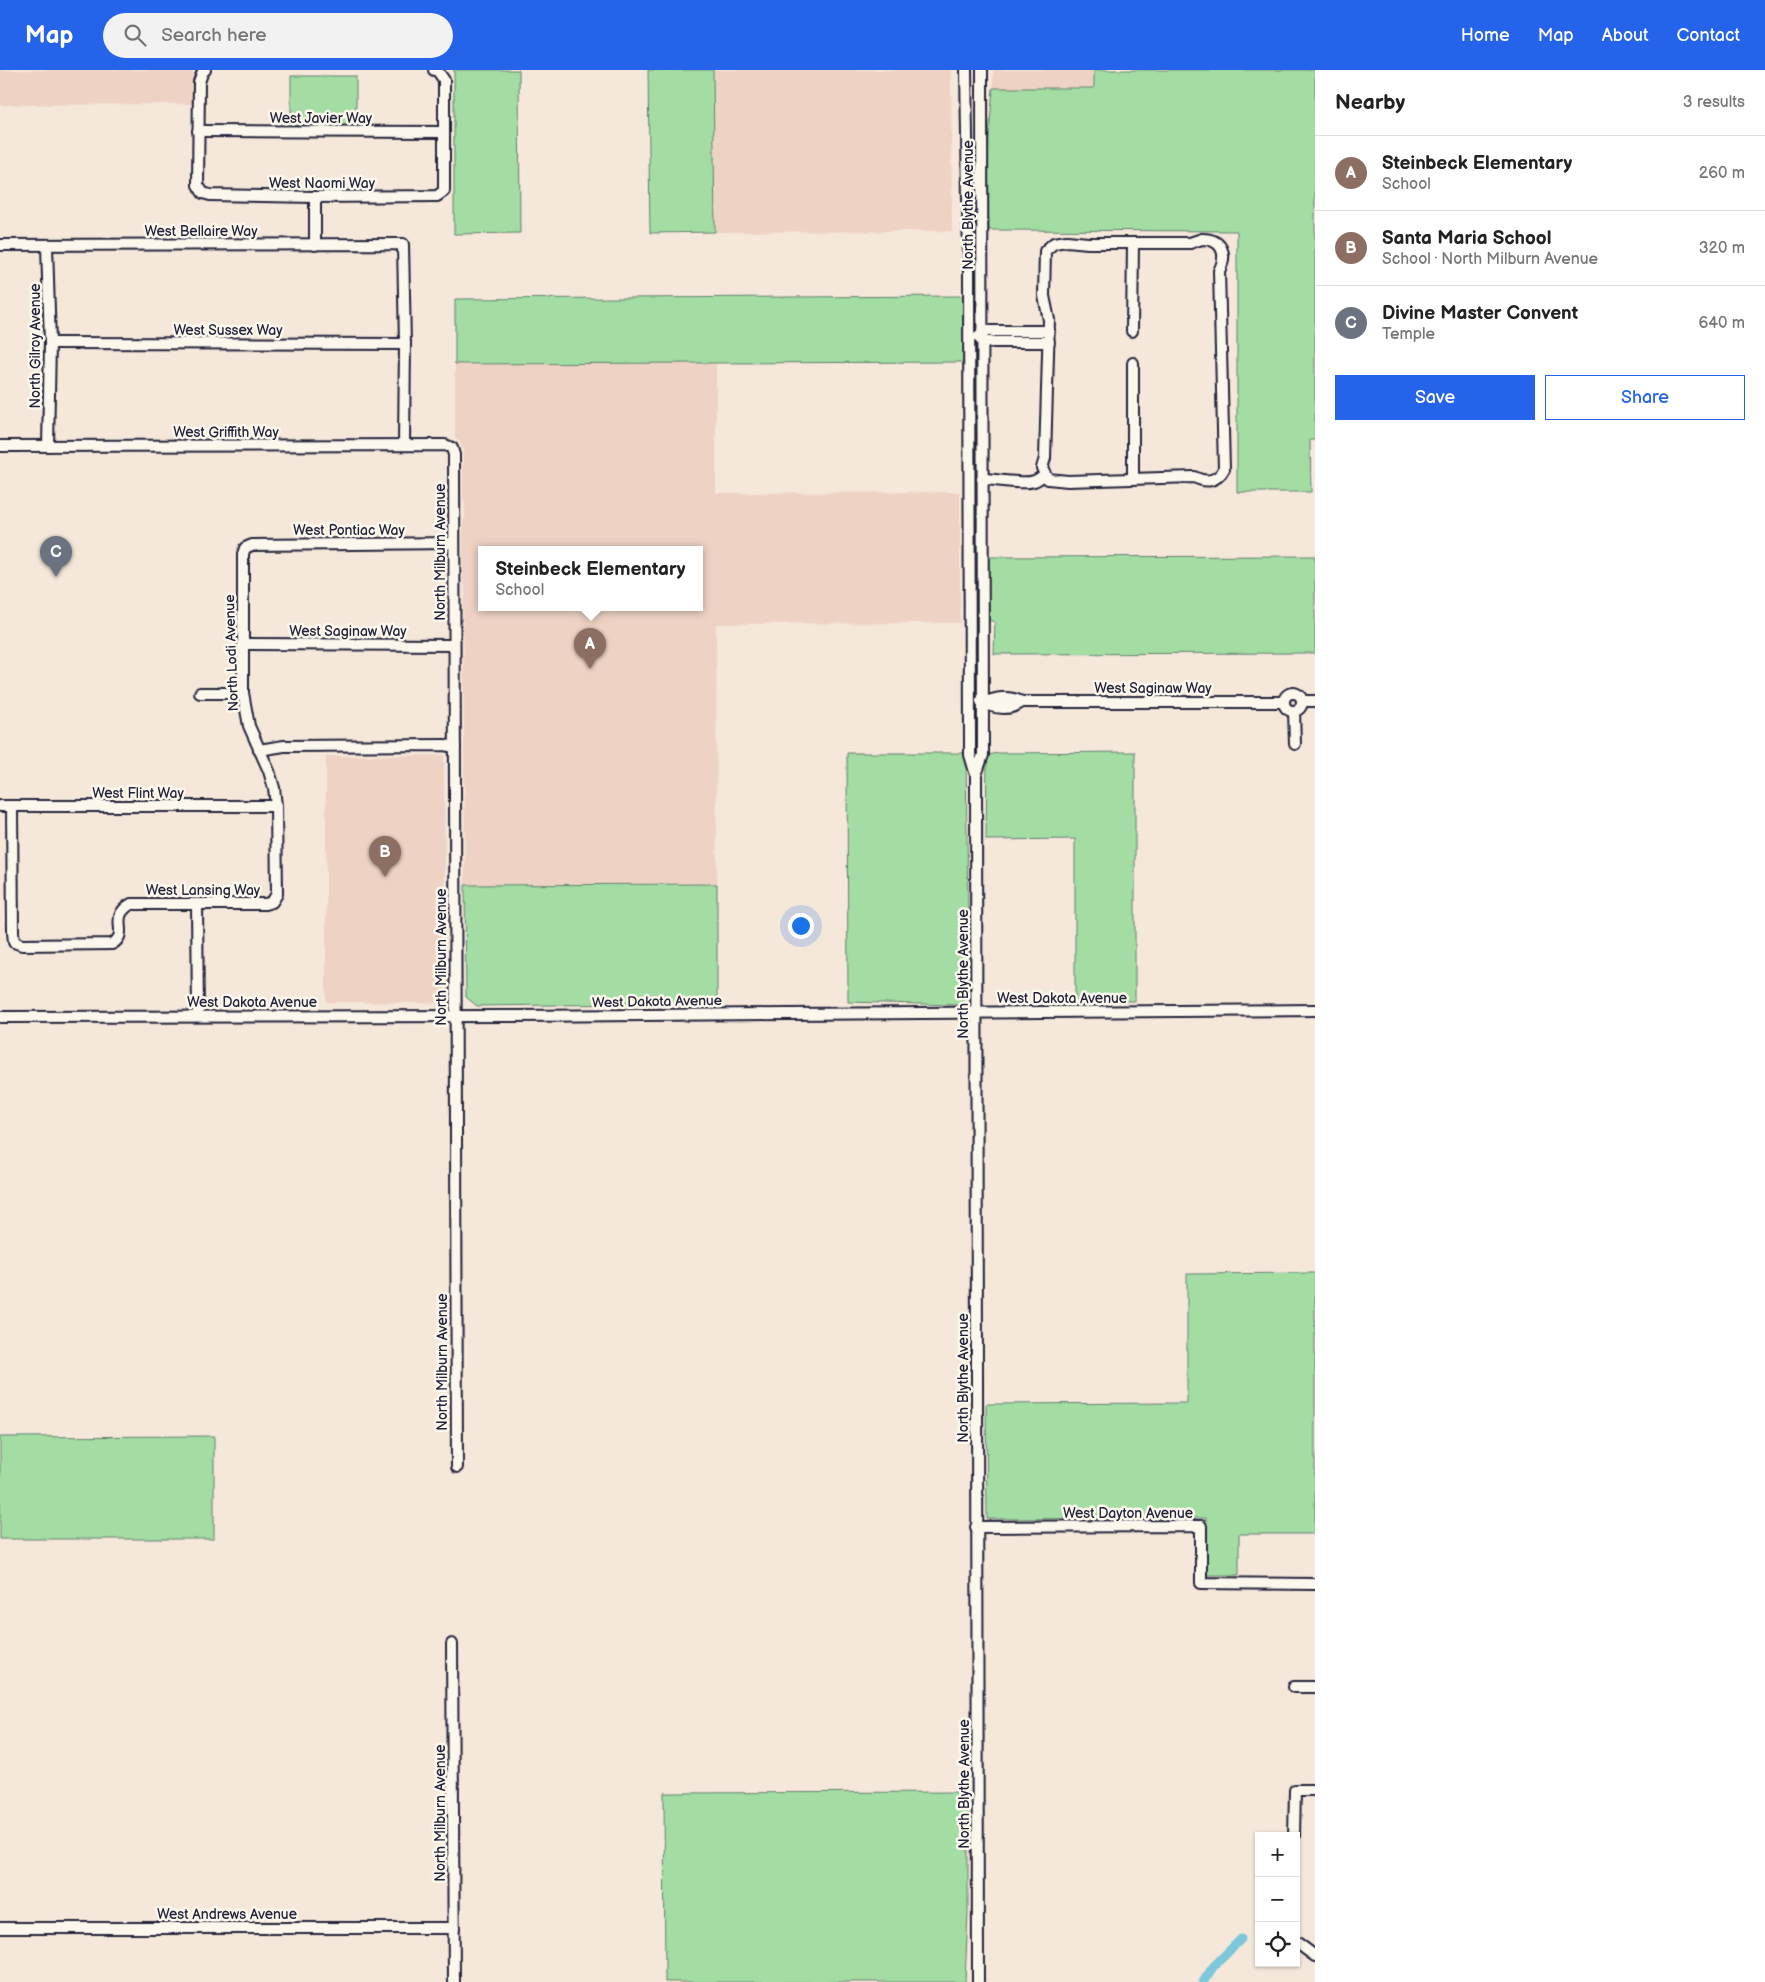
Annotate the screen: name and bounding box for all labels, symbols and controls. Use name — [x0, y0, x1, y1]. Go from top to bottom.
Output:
search box — [103, 13, 453, 58]
text: Map — [25, 21, 73, 50]
icon: search — [121, 21, 149, 49]
text: Search here — [161, 24, 267, 47]
text: Home — [1461, 25, 1510, 46]
text: Map — [1538, 25, 1574, 46]
text: About — [1602, 25, 1649, 46]
text: Contact — [1677, 25, 1740, 46]
text: Nearby — [1335, 90, 1405, 115]
text: 3 results — [1683, 93, 1745, 112]
street label: West Javier Way — [270, 110, 373, 127]
street label: North Blythe Avenue — [960, 140, 977, 270]
text: Steinbeck Elementary — [1382, 152, 1572, 175]
text: A — [1346, 164, 1356, 183]
text: 260 m — [1699, 164, 1745, 183]
street label: West Naomi Way — [269, 175, 376, 192]
text: School — [1382, 175, 1431, 194]
street label: West Bellaire Way — [144, 223, 258, 240]
text: Santa Maria School — [1382, 227, 1551, 250]
text: B — [1345, 239, 1357, 258]
text: 320 m — [1699, 239, 1745, 258]
text: School · North Milburn Avenue — [1382, 250, 1598, 269]
street label: North Gilroy Avenue — [27, 283, 44, 409]
text: Divine Master Convent — [1382, 302, 1578, 325]
text: C — [1345, 314, 1357, 333]
text: 640 m — [1699, 314, 1745, 333]
street label: West Sussex Way — [173, 322, 283, 339]
text: Temple — [1382, 325, 1435, 344]
button: Save — [1335, 375, 1535, 420]
button: Share — [1545, 375, 1745, 420]
street label: West Griffith Way — [173, 424, 279, 441]
street label: North Milburn Avenue — [432, 483, 449, 621]
street label: West Pontiac Way — [293, 522, 406, 539]
pin: C — [40, 536, 72, 577]
popup — [478, 546, 703, 611]
text: Steinbeck Elementary — [495, 558, 686, 581]
text: School — [495, 581, 544, 600]
street label: North Lodi Avenue — [221, 594, 242, 712]
street label: West Saginaw Way — [289, 623, 407, 640]
pin: A — [574, 628, 606, 669]
street label: West Saginaw Way — [1094, 680, 1212, 697]
street label: West Flint Way — [92, 785, 184, 802]
pin: B — [369, 836, 401, 877]
street label: West Lansing Way — [146, 882, 261, 899]
street label: North Milburn Avenue — [433, 888, 450, 1026]
street label: North Blythe Avenue — [955, 909, 972, 1039]
your location — [788, 913, 814, 939]
street label: West Dakota Avenue — [997, 990, 1127, 1007]
street label: West Dakota Avenue — [592, 992, 722, 1011]
street label: West Dakota Avenue — [187, 994, 317, 1011]
street label: North Milburn Avenue — [434, 1293, 451, 1431]
street label: North Blythe Avenue — [955, 1313, 972, 1443]
street label: West Dayton Avenue — [1063, 1505, 1193, 1522]
street label: North Blythe Avenue — [956, 1719, 973, 1849]
street label: North Milburn Avenue — [432, 1744, 449, 1882]
map controls — [1255, 1832, 1300, 1967]
button: + — [1255, 1832, 1300, 1877]
button: − — [1255, 1877, 1300, 1922]
street label: West Andrews Avenue — [157, 1906, 297, 1923]
button: locate — [1255, 1922, 1300, 1967]

